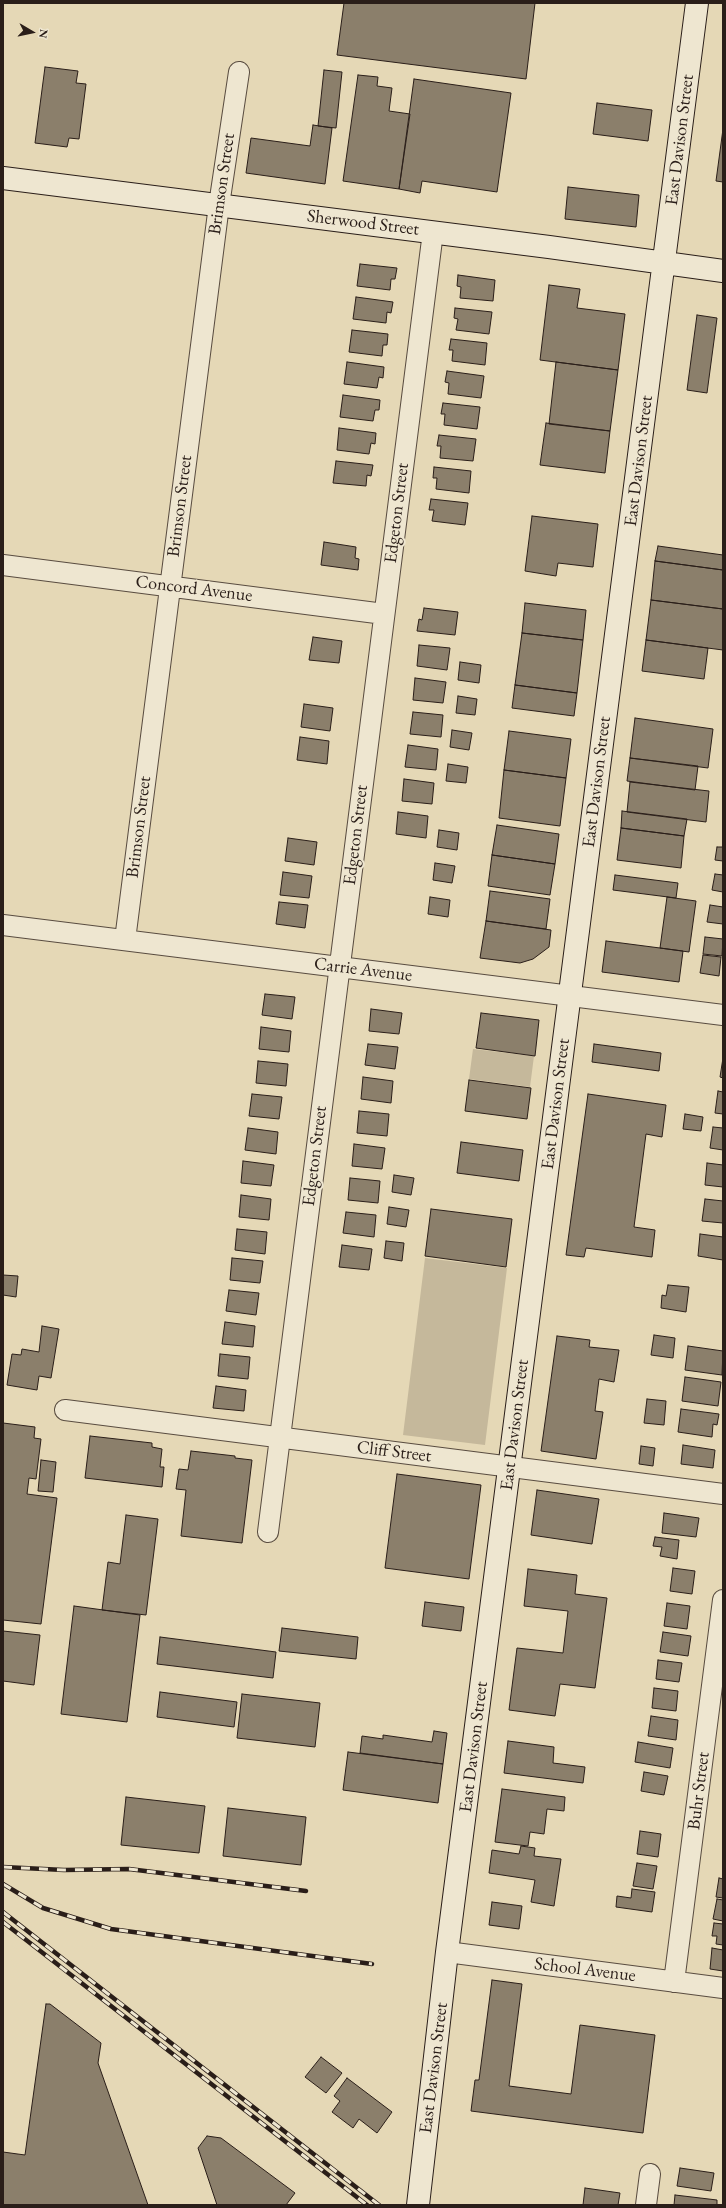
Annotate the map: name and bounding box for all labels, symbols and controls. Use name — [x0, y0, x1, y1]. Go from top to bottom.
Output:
north arrow — [12, 12, 52, 52]
text: N — [36, 28, 51, 39]
street label: East Davison Street — [661, 73, 699, 207]
street label: Brimson Street — [204, 132, 240, 236]
street label: Sherwood Street — [306, 205, 420, 241]
street label: East Davison Street — [620, 394, 658, 528]
street label: Brimson Street — [163, 454, 197, 558]
street label: Edgeton Street — [380, 462, 414, 564]
street label: Concord Avenue — [134, 571, 254, 607]
street label: East Davison Street — [578, 715, 616, 849]
street label: Brimson Street — [122, 775, 156, 879]
street label: Edgeton Street — [339, 784, 373, 886]
street label: Carrie Avenue — [313, 953, 413, 987]
street label: East Davison Street — [537, 1037, 575, 1171]
street label: Edgeton Street — [298, 1105, 332, 1207]
street label: East Davison Street — [496, 1358, 534, 1492]
street label: Cliff Street — [355, 1437, 433, 1467]
street label: East Davison Street — [455, 1680, 493, 1814]
street label: Buhr Street — [683, 1751, 715, 1831]
street label: School Avenue — [533, 1953, 637, 1987]
street label: East Davison Street — [415, 2001, 453, 2135]

